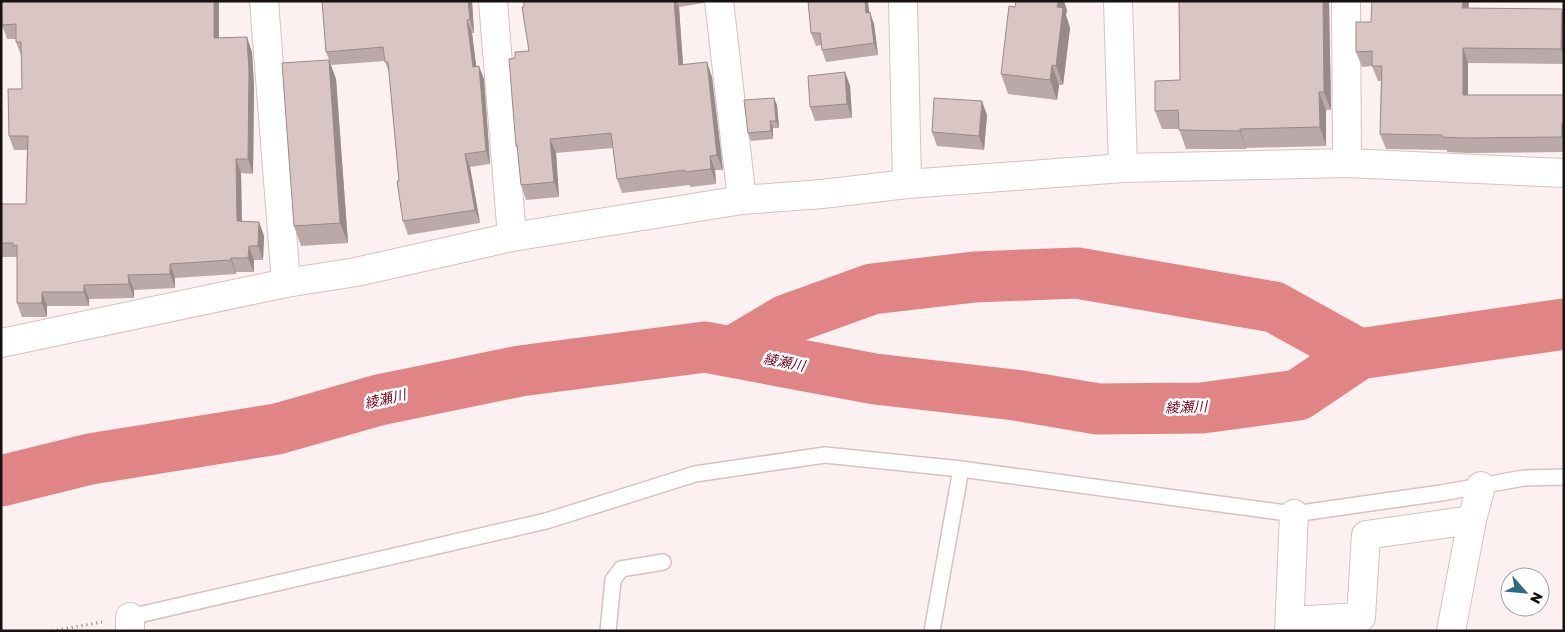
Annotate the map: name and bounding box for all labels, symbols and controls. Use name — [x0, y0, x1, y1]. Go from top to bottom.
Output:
water label: 綾瀬川 — [762, 349, 808, 374]
water label: 綾瀬川 — [363, 385, 409, 412]
water label: 綾瀬川 — [1165, 397, 1209, 416]
north arrow — [1500, 567, 1550, 617]
text: N — [1527, 590, 1547, 607]

